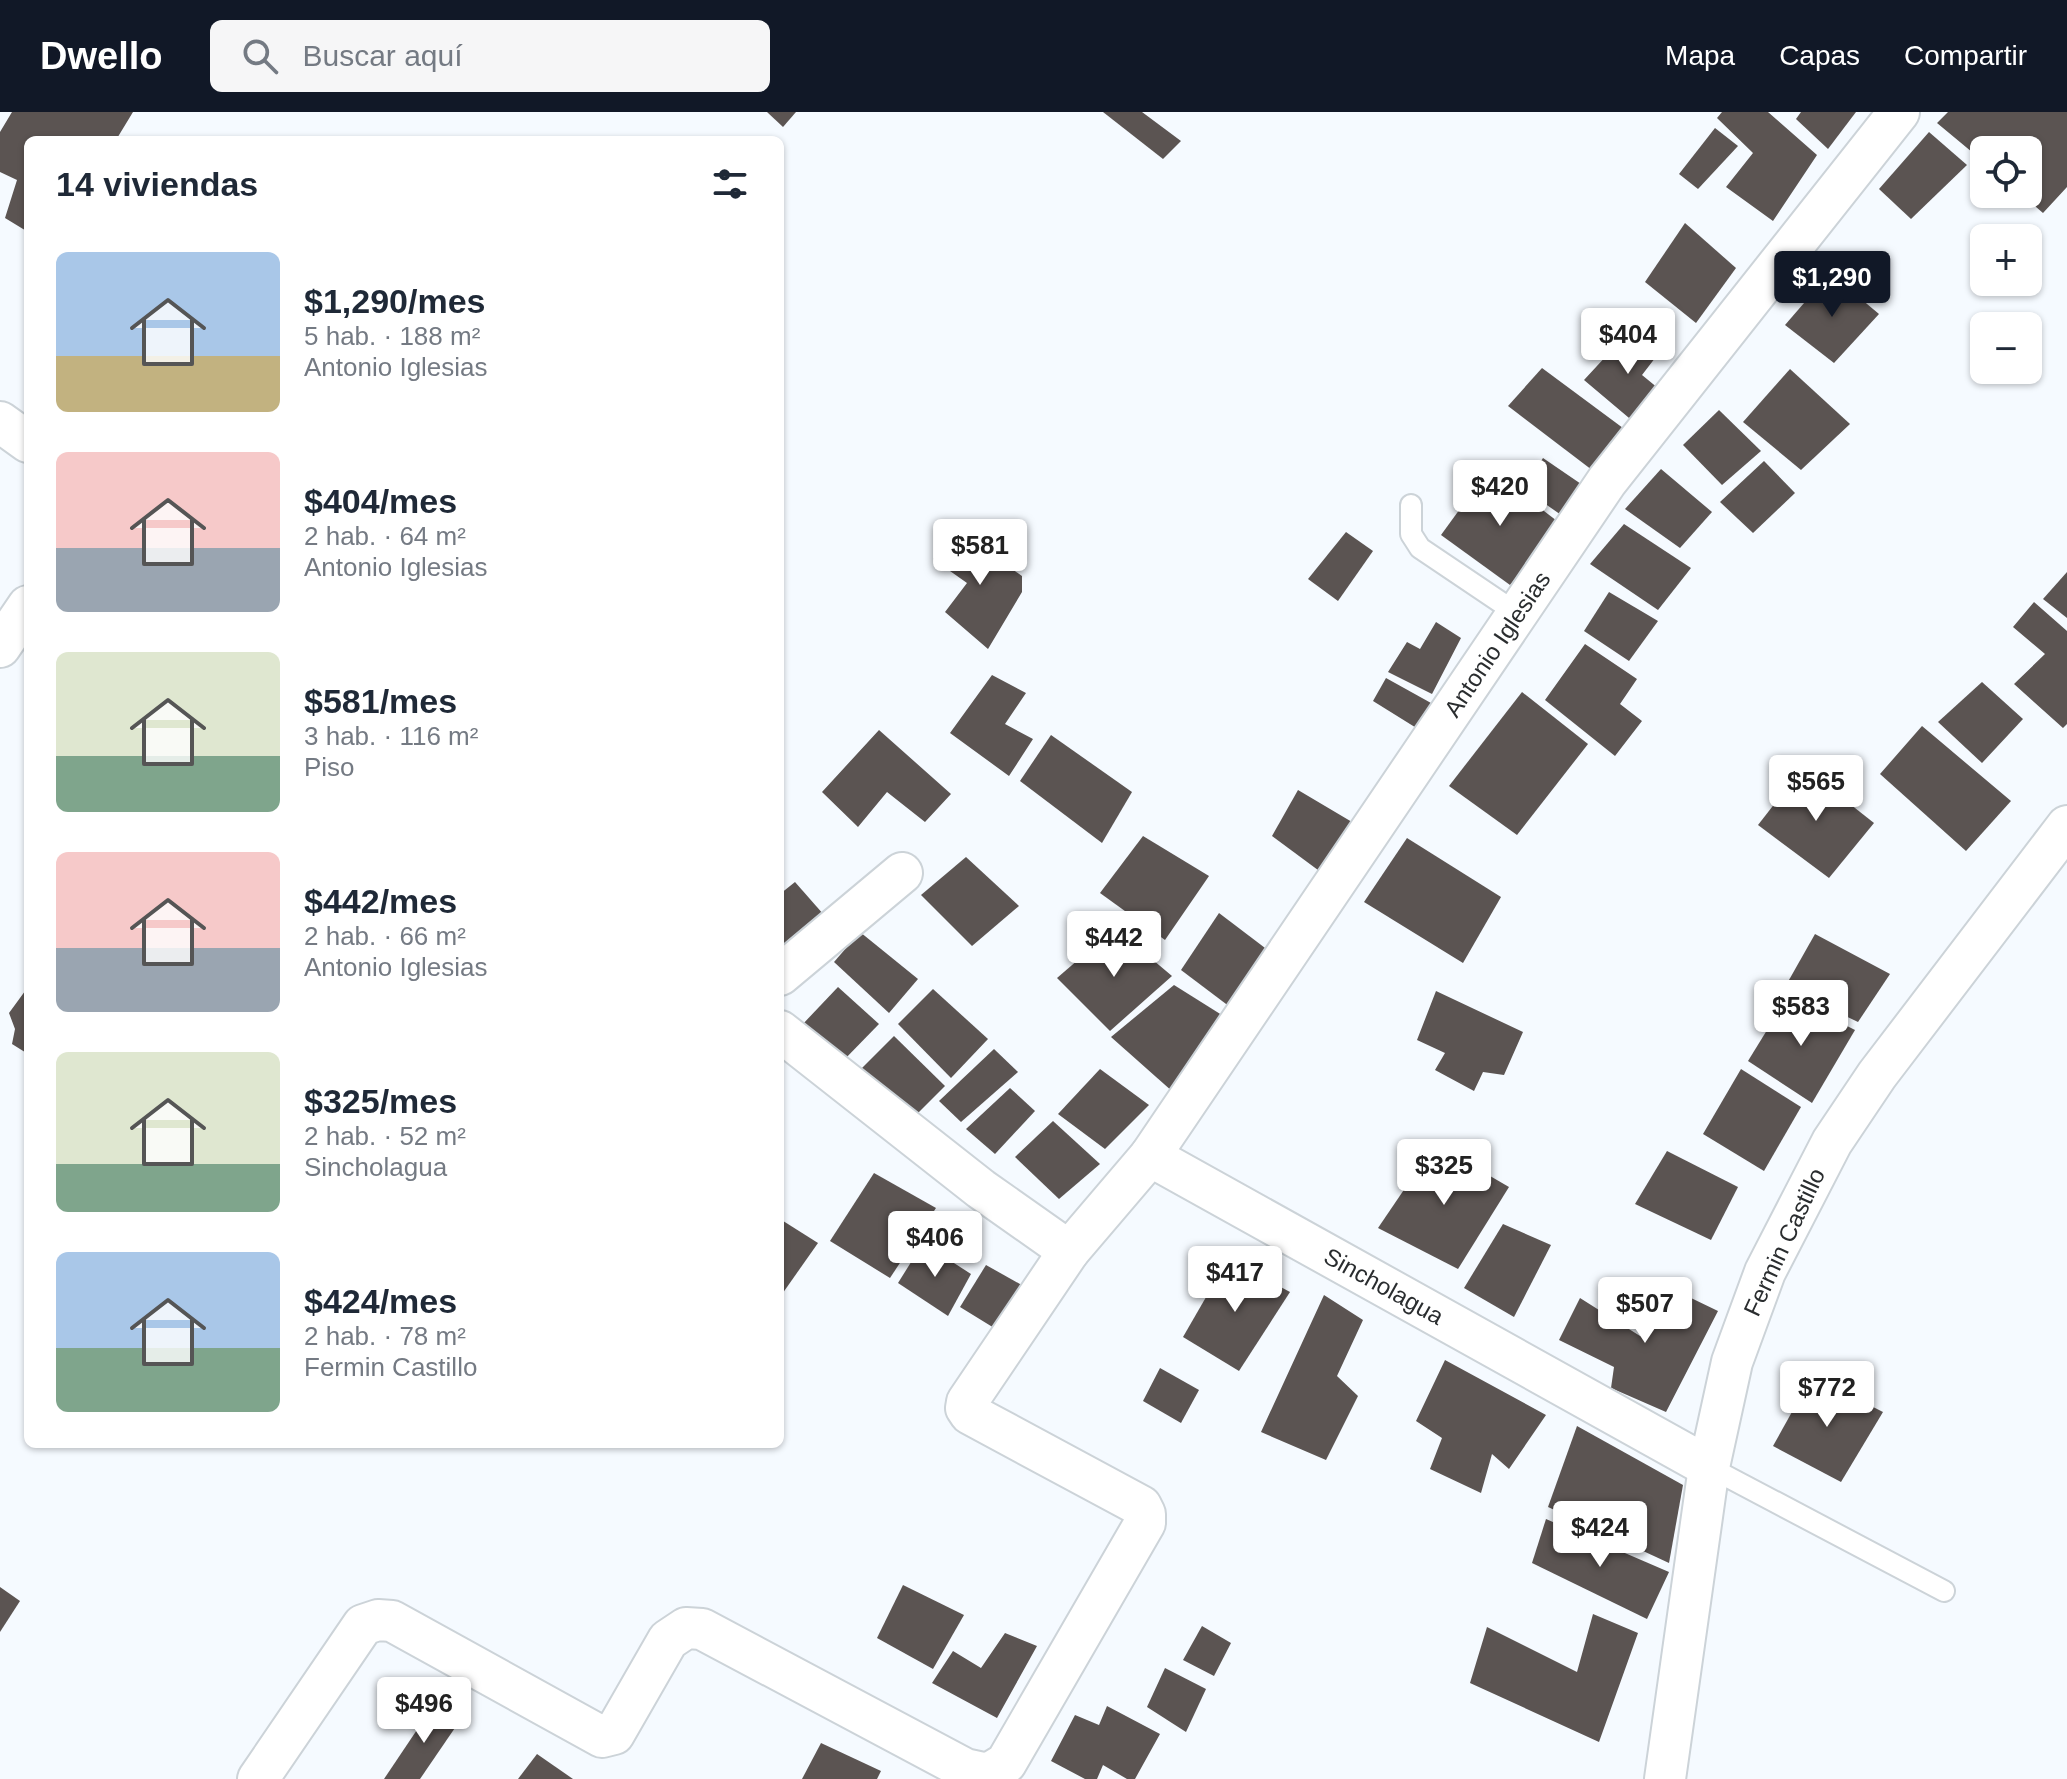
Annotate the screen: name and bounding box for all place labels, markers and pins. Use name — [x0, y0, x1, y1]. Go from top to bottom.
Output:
pin: $1,290 — [1767, 251, 1897, 319]
pin: $404 — [1581, 308, 1675, 376]
pin: $420 — [1453, 460, 1547, 528]
pin: $581 — [933, 519, 1027, 587]
pin: $565 — [1769, 755, 1863, 823]
pin: $442 — [1067, 911, 1161, 979]
pin: $583 — [1754, 980, 1848, 1048]
pin: $325 — [1397, 1139, 1491, 1207]
pin: $406 — [888, 1211, 982, 1279]
pin: $417 — [1188, 1246, 1282, 1314]
pin: $507 — [1598, 1277, 1692, 1345]
pin: $772 — [1780, 1361, 1874, 1429]
pin: $424 — [1553, 1501, 1647, 1569]
pin: $496 — [377, 1677, 471, 1745]

